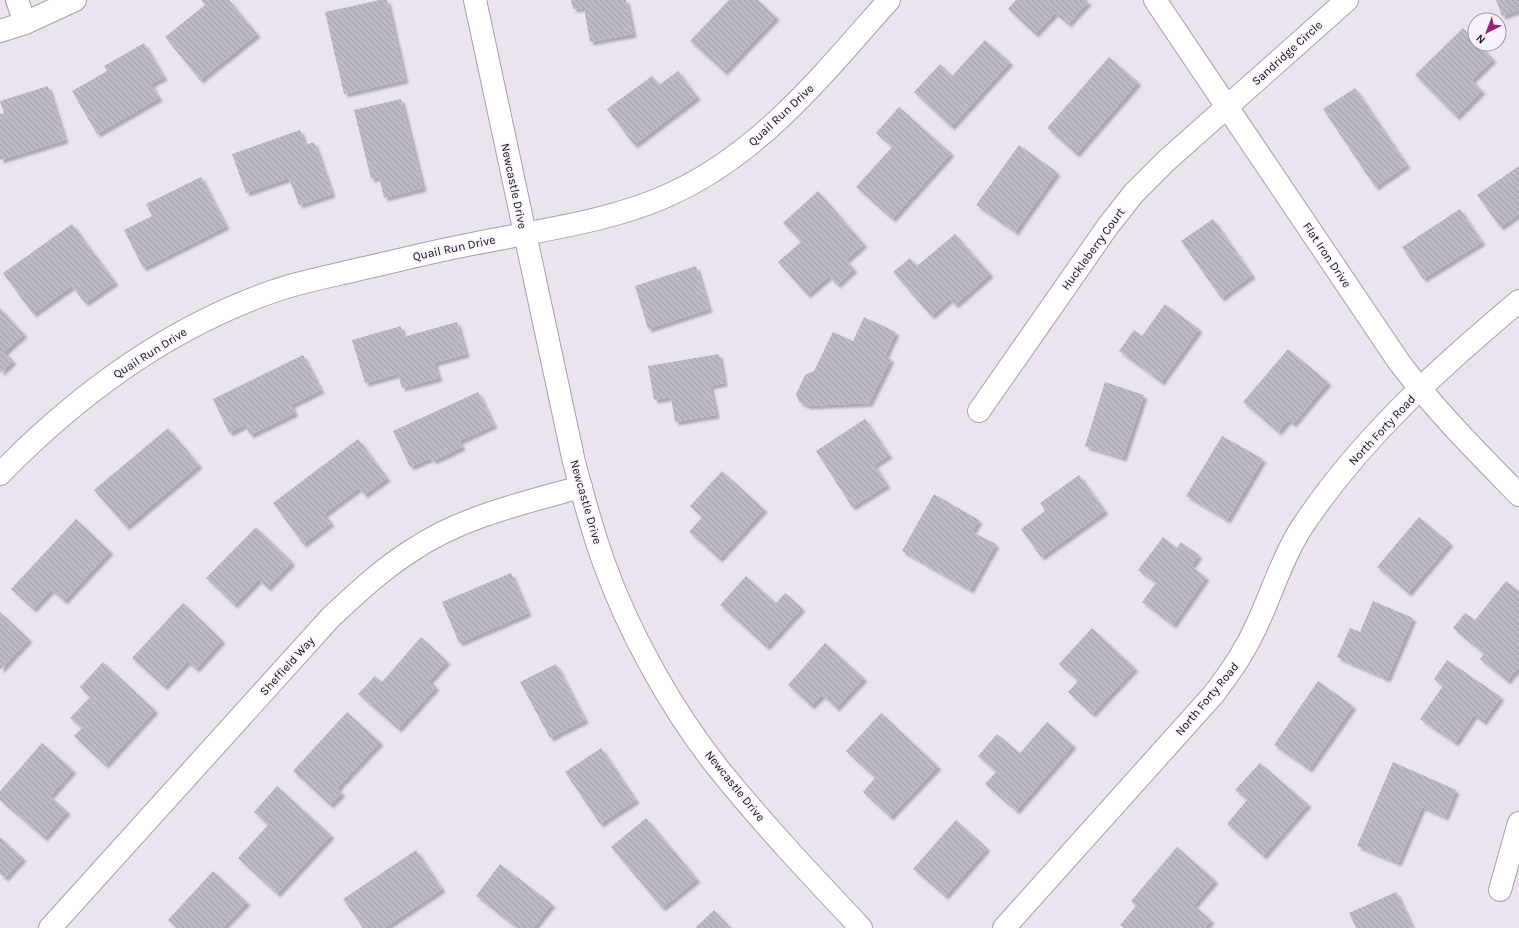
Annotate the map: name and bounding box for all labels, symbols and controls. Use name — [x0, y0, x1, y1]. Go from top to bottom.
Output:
north arrow — [1467, 12, 1507, 52]
street label: Sandridge Circle — [1249, 18, 1325, 88]
text: N — [1473, 32, 1488, 47]
street label: Quail Run Drive — [745, 81, 817, 149]
street label: Newcastle Drive — [498, 142, 530, 230]
street label: Huckleberry Court — [1058, 205, 1128, 293]
street label: Flat Iron Drive — [1300, 220, 1354, 290]
street label: Quail Run Drive — [411, 232, 497, 264]
street label: Quail Run Drive — [111, 325, 189, 381]
street label: North Forty Road — [1346, 392, 1418, 468]
street label: Newcastle Drive — [567, 458, 605, 546]
street label: Sheffield Way — [257, 633, 317, 698]
street label: North Forty Road — [1172, 660, 1242, 738]
street label: Newcastle Drive — [702, 748, 768, 824]

